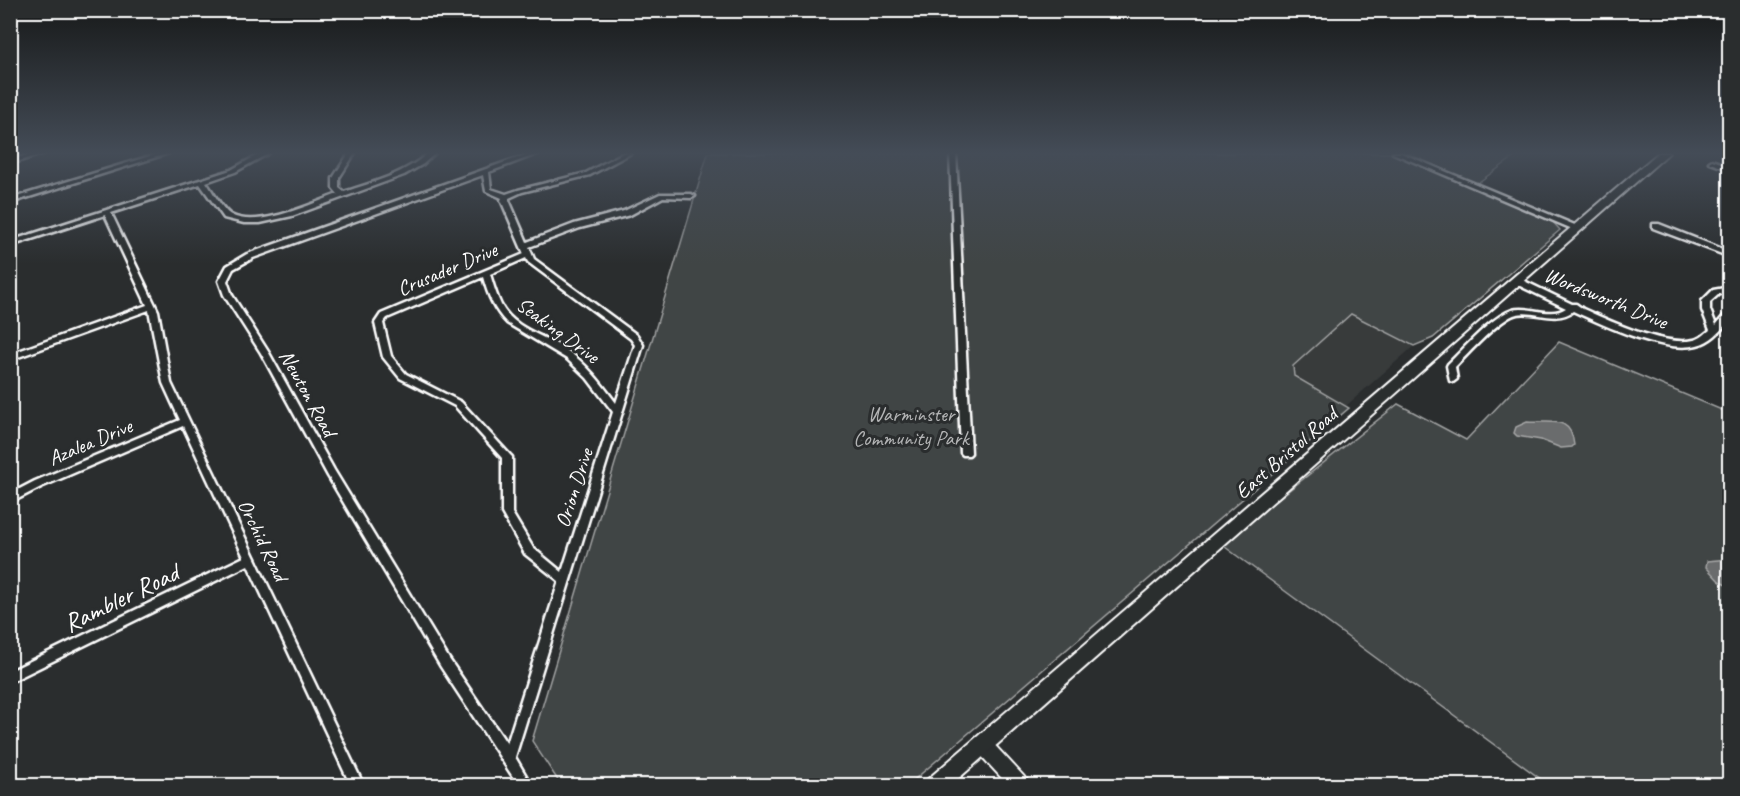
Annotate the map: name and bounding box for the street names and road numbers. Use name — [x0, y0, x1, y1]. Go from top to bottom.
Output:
street label: Crusader Drive — [393, 236, 502, 302]
street label: Wordsworth Drive — [1541, 262, 1672, 335]
street label: Seaking Drive — [511, 291, 606, 370]
street label: Newton Road — [274, 345, 344, 444]
street label: East Bristol Road — [1229, 399, 1345, 505]
street label: Azalea Drive — [44, 412, 137, 471]
street label: Orion Drive — [549, 443, 600, 531]
street label: Orchid Road — [232, 495, 295, 588]
street label: Rambler Road — [58, 554, 187, 640]

